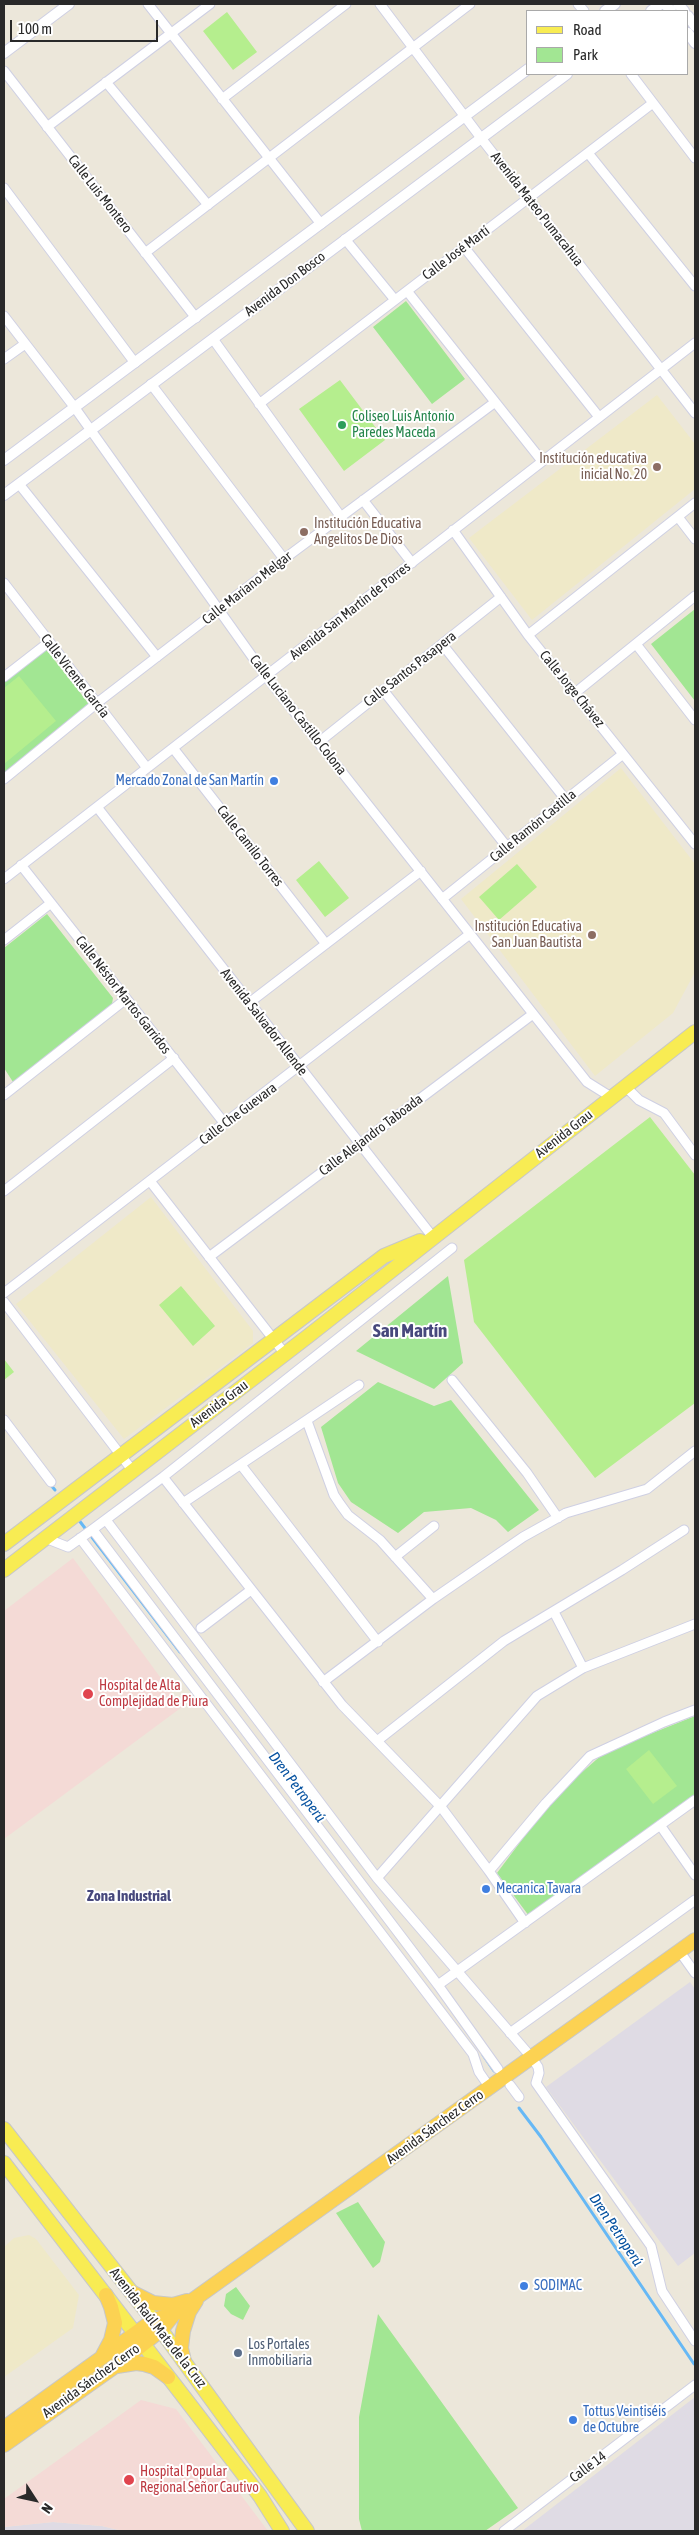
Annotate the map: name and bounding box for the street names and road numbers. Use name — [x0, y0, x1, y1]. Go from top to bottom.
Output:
street label: Avenida Mateo Pumacahua — [487, 148, 587, 270]
street label: Calle Luis Montero — [64, 152, 136, 236]
street label: Calle José Martí — [419, 222, 493, 284]
street label: Avenida Don Bosco — [241, 248, 329, 320]
street label: Calle Mariano Melgar — [199, 548, 295, 628]
street label: Avenida San Martín de Porres — [286, 559, 414, 663]
street label: Calle Santos Pasapera — [360, 628, 460, 710]
street label: Calle Vicente García — [37, 631, 113, 721]
street label: Calle Jorge Chávez — [536, 647, 608, 731]
street label: Calle Luciano Castillo Colona — [246, 652, 350, 778]
street label: Calle Ramón Castilla — [486, 786, 580, 866]
street label: Calle Camilo Torres — [213, 802, 287, 890]
street label: Calle Néstor Martos Garridos — [72, 933, 174, 1057]
street label: Avenida Salvador Allende — [217, 965, 311, 1079]
street label: Calle Che Guevara — [196, 1079, 280, 1149]
street label: Calle Alejandro Taboada — [316, 1091, 426, 1179]
street label: Avenida Grau — [532, 1106, 596, 1162]
street label: Avenida Grau — [187, 1377, 251, 1431]
street label: Avenida Sánchez Cerro — [383, 2086, 487, 2168]
street label: Avenida Raúl Mata de la Cruz — [106, 2265, 210, 2391]
street label: Avenida Sánchez Cerro — [39, 2340, 143, 2422]
street label: Calle 14 — [566, 2448, 610, 2486]

